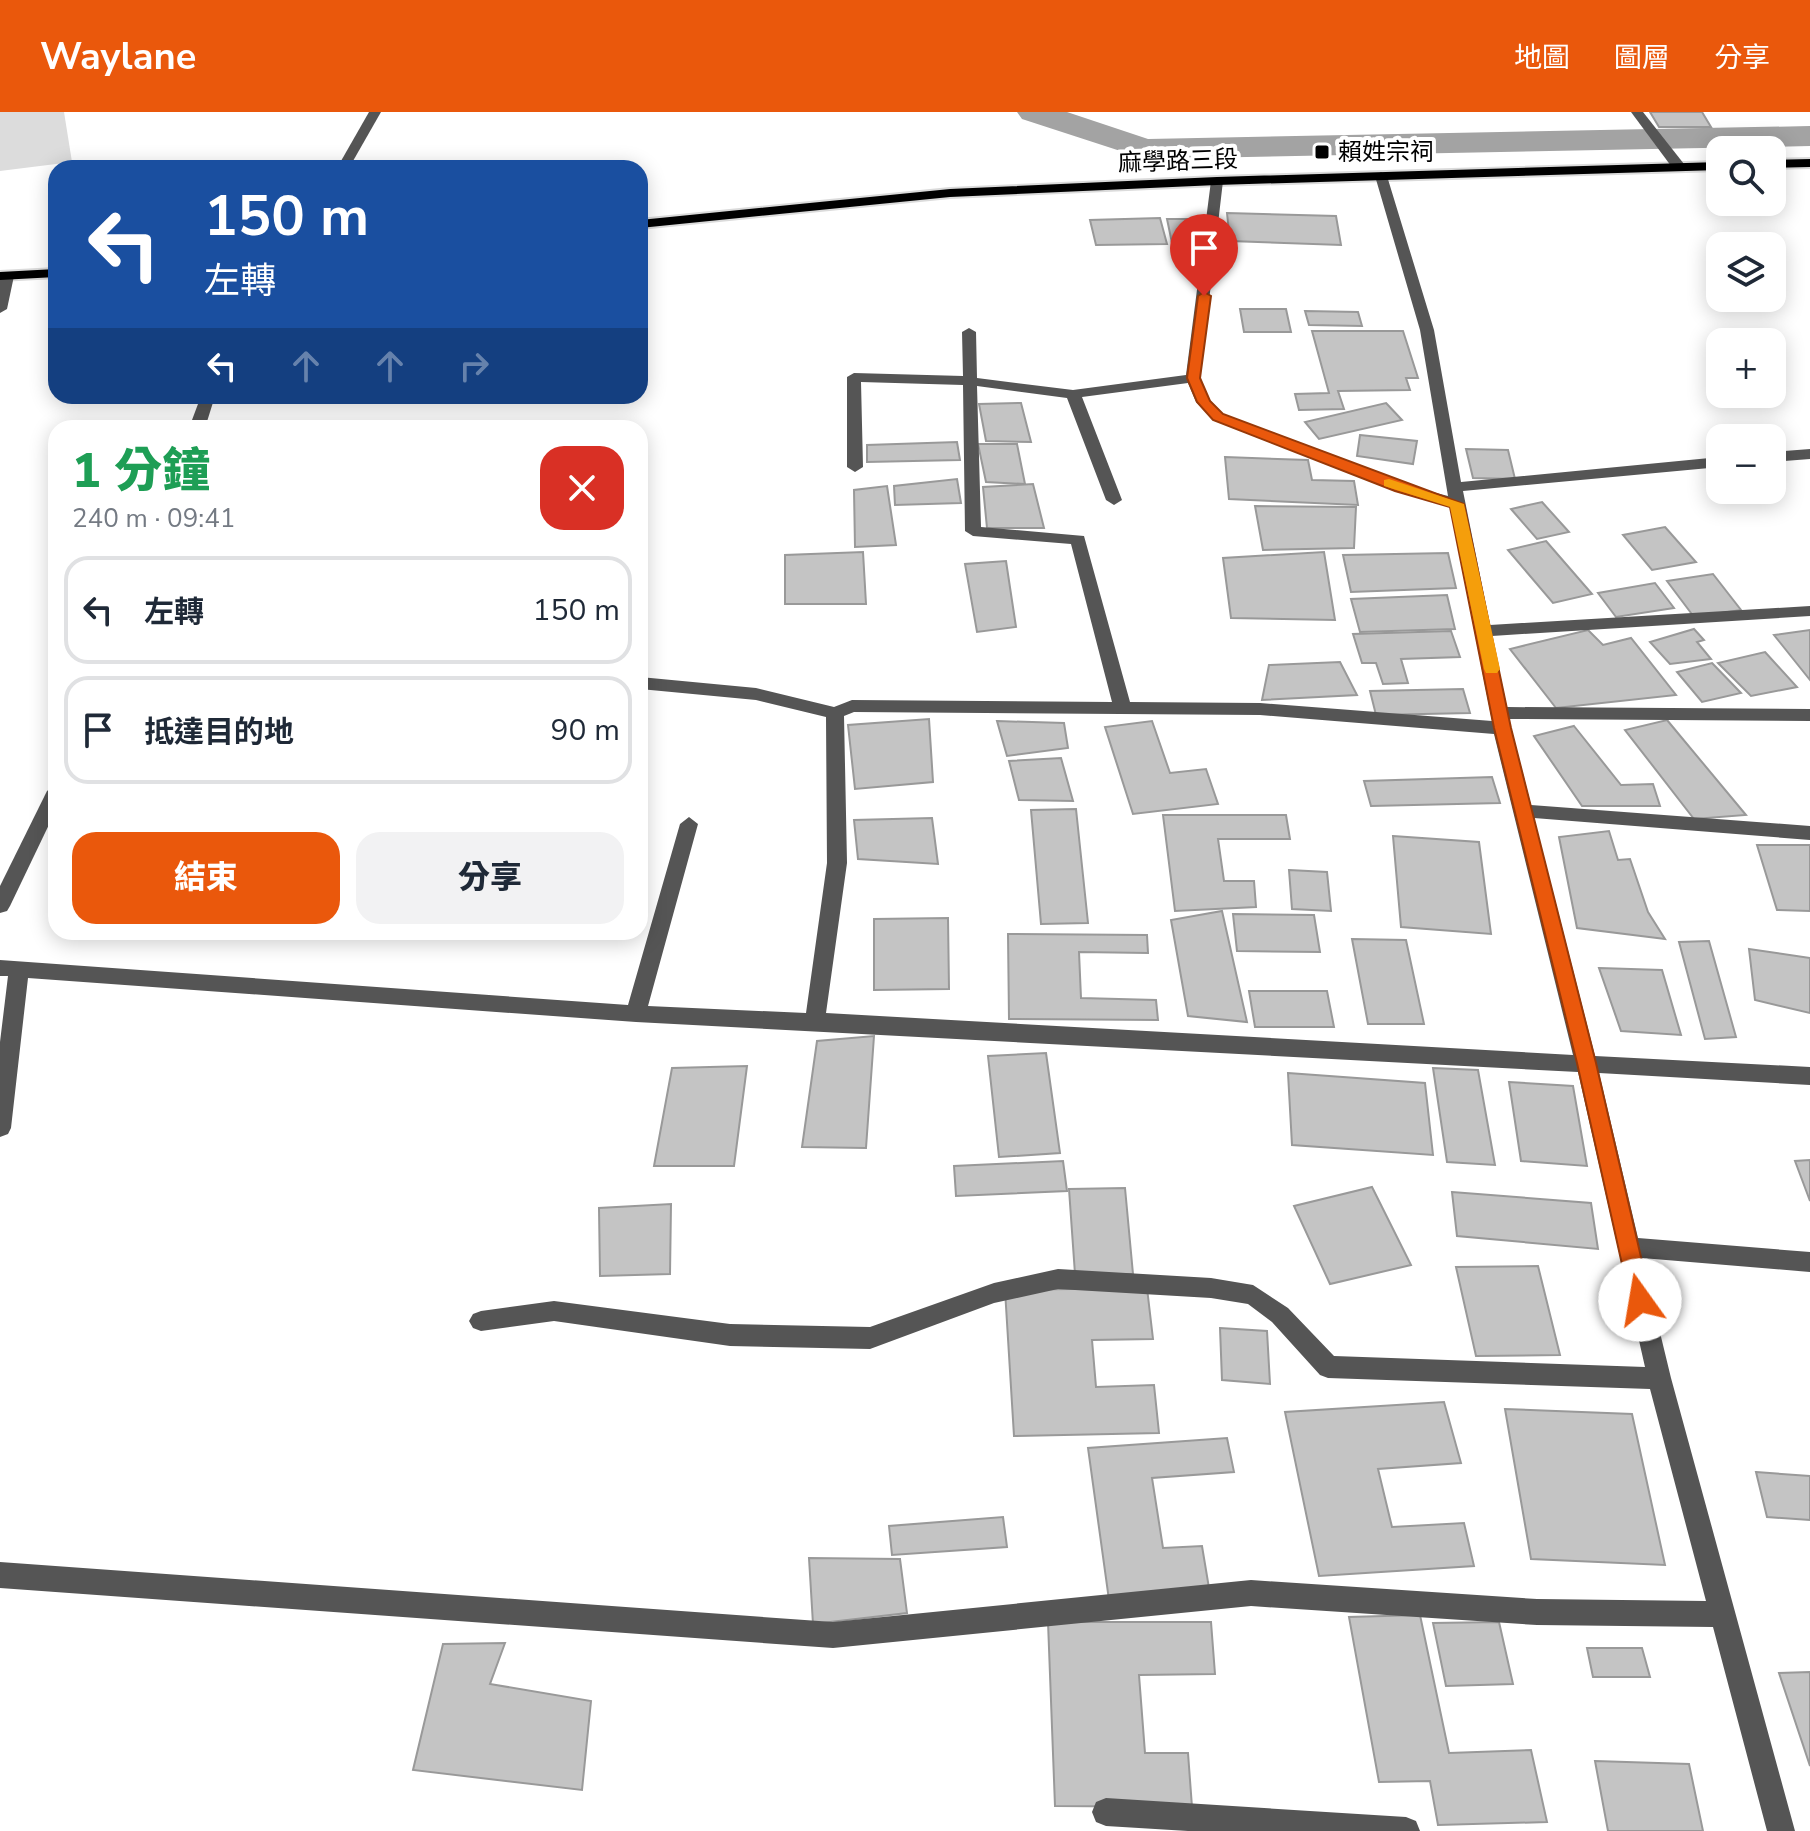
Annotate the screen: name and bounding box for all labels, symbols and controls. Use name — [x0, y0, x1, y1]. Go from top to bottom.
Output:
text: Waylane — [40, 31, 196, 82]
text: 地圖 — [1514, 39, 1570, 77]
text: 圖層 — [1614, 39, 1670, 77]
text: 分享 — [1714, 39, 1770, 77]
place label: 賴姓宗祠 — [1338, 136, 1434, 168]
map controls — [1706, 136, 1786, 504]
button: search — [1706, 136, 1786, 216]
street label: 麻學路三段 — [1117, 143, 1239, 179]
marker: 賴姓宗祠 — [1313, 143, 1331, 161]
text: 150 m — [204, 178, 369, 255]
icon: left — [72, 192, 176, 296]
pin — [1170, 214, 1238, 296]
icon: arrive — [1182, 226, 1226, 270]
button: layers — [1706, 232, 1786, 312]
text: 左轉 — [204, 257, 276, 306]
button: + — [1706, 328, 1786, 408]
icon: left — [200, 344, 244, 388]
icon: ahead — [284, 344, 328, 388]
icon: ahead — [368, 344, 412, 388]
icon: right — [452, 344, 496, 388]
button: − — [1706, 424, 1786, 504]
text: 1 分鐘 — [72, 438, 210, 504]
button: close — [540, 446, 624, 530]
text: 240 m · 09:41 — [72, 501, 235, 536]
icon: left — [76, 588, 120, 632]
text: 150 m — [533, 590, 620, 631]
text: 左轉 — [144, 592, 204, 633]
icon: arrive — [76, 708, 120, 752]
text: 90 m — [551, 710, 620, 751]
text: 抵達目的地 — [144, 712, 294, 753]
button: 結束 — [72, 832, 340, 924]
button: 分享 — [356, 832, 624, 924]
position arrow — [1598, 1258, 1682, 1342]

